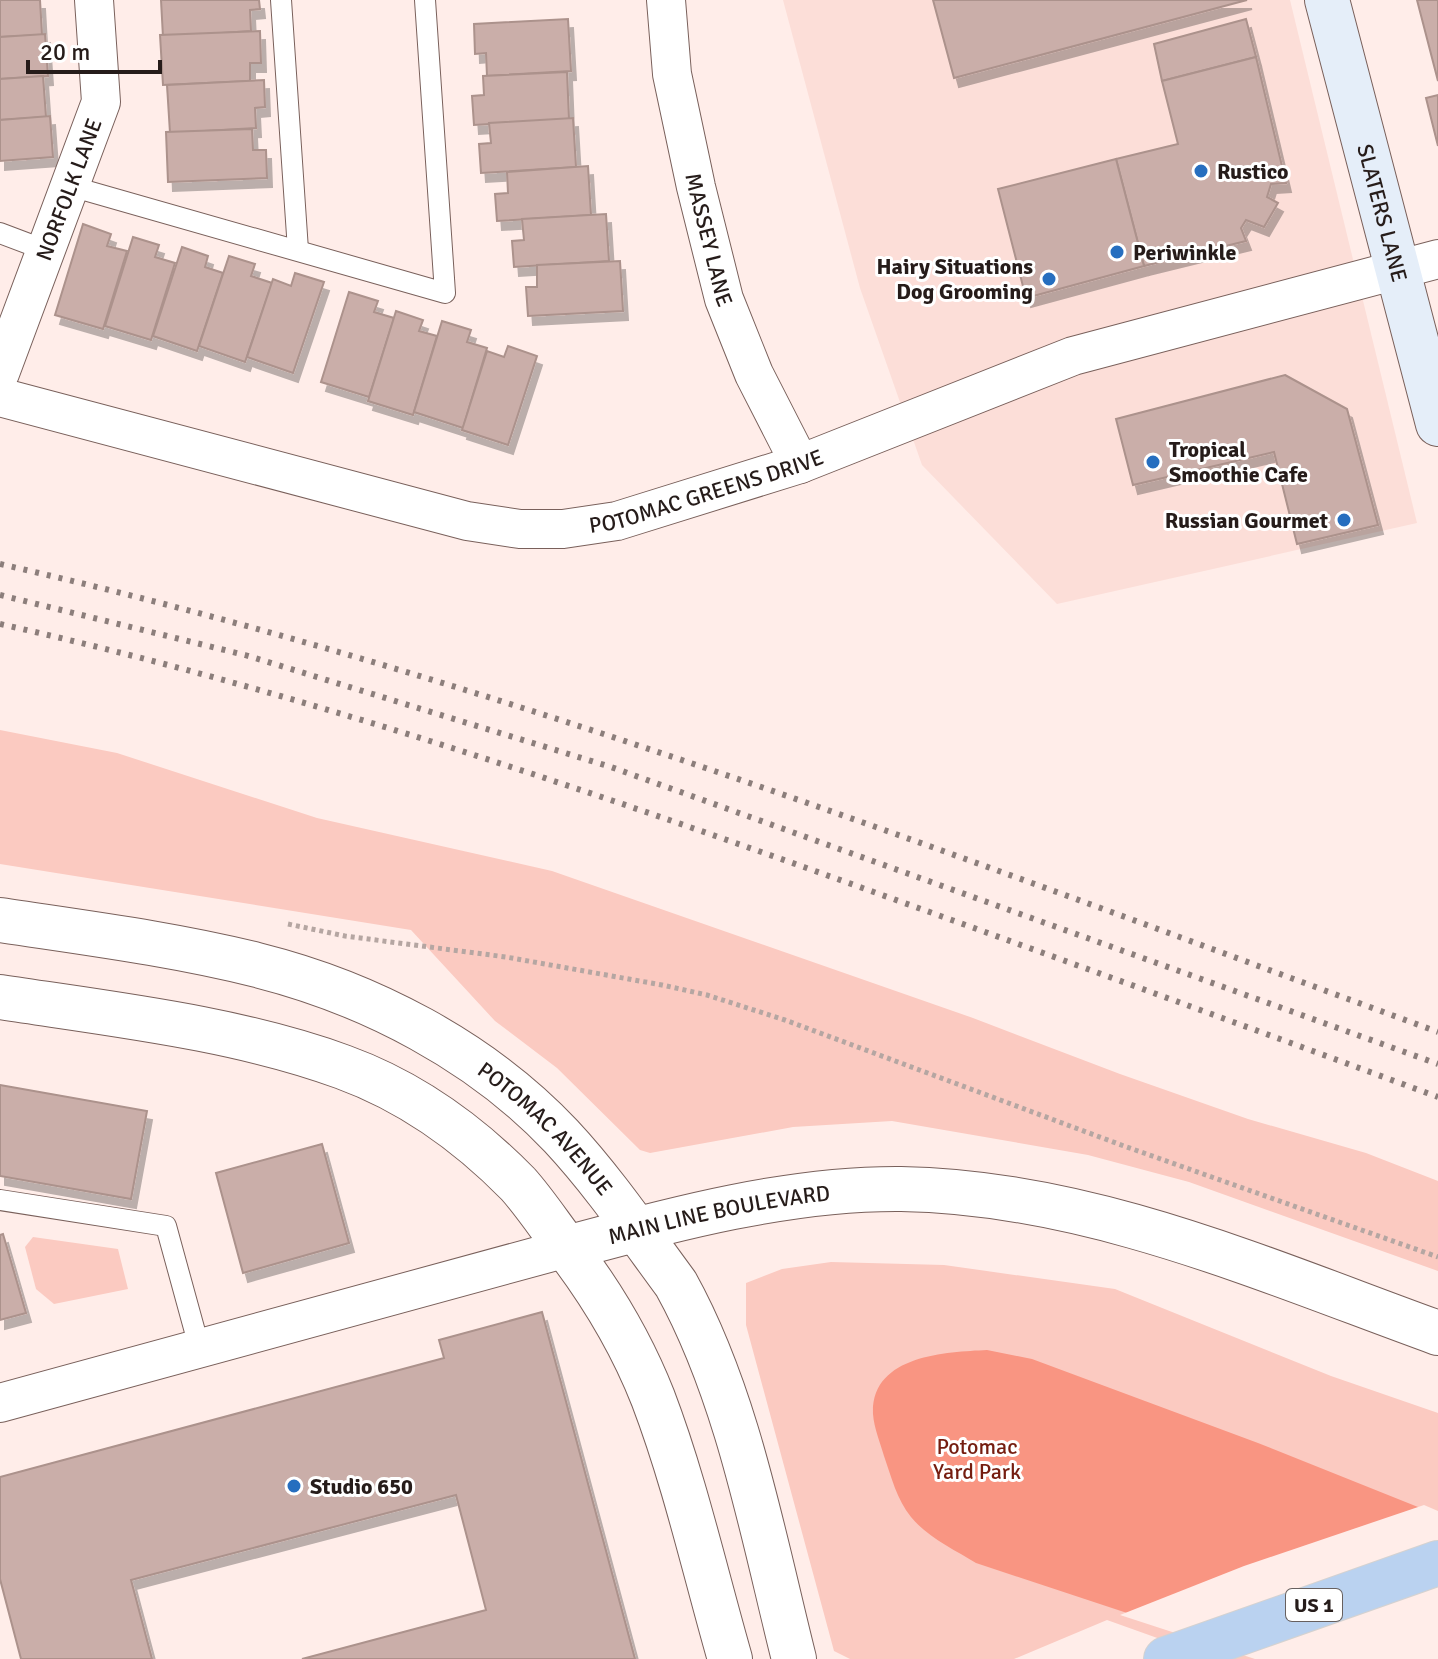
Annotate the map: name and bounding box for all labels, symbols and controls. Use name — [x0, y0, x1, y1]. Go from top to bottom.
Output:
scale bar — [28, 24, 160, 74]
text: 20 m — [40, 37, 90, 67]
street label: NORFOLK LANE — [30, 115, 108, 264]
street label: SLATERS LANE — [1351, 141, 1413, 285]
place label: Rustico — [1217, 158, 1289, 185]
marker: Rustico — [1192, 162, 1210, 180]
street label: MASSEY LANE — [679, 171, 739, 311]
place label: Periwinkle — [1133, 239, 1237, 266]
marker: Periwinkle — [1108, 243, 1126, 261]
place label: Hairy Situations Dog Grooming — [876, 253, 1033, 305]
marker: Hairy Situations Dog Grooming — [1040, 270, 1058, 288]
place label: Tropical Smoothie Cafe — [1169, 436, 1308, 488]
street label: POTOMAC GREENS DRIVE — [587, 443, 827, 539]
marker: Tropical Smoothie Cafe — [1144, 453, 1162, 471]
place label: Russian Gourmet — [1165, 507, 1328, 534]
marker: Russian Gourmet — [1335, 511, 1353, 529]
street label: POTOMAC AVENUE — [473, 1056, 619, 1201]
street label: MAIN LINE BOULEVARD — [605, 1179, 831, 1250]
park label: Potomac Yard Park — [933, 1433, 1021, 1485]
place label: Studio 650 — [310, 1473, 413, 1500]
marker: Studio 650 — [285, 1477, 303, 1495]
road number: US 1 — [1286, 1589, 1342, 1621]

